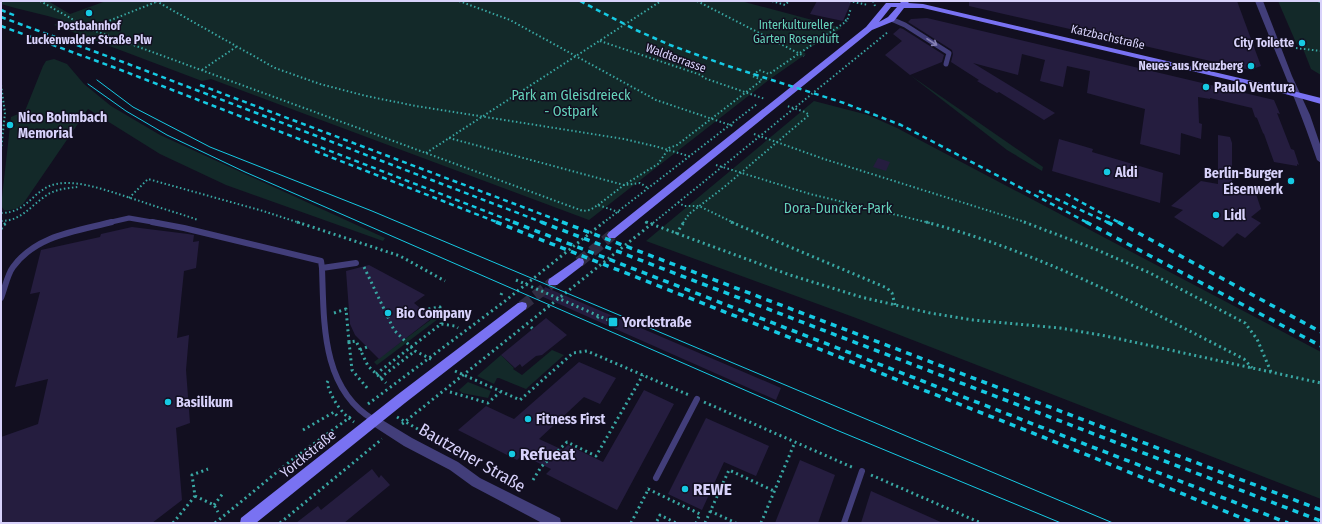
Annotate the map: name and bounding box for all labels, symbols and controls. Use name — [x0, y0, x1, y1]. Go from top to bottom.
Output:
marker: Postbahnhof Luckenwalder Straße Plw — [84, 8, 94, 18]
park label: Interkultureller Garten Rosenduft — [753, 18, 839, 46]
place label: Postbahnhof Luckenwalder Straße Plw — [26, 19, 152, 47]
street label: Katzbachstraße — [1070, 22, 1146, 52]
place label: City Toilette — [1234, 36, 1294, 50]
one-way arrow — [926, 38, 937, 46]
marker: City Toilette — [1297, 38, 1307, 48]
street label: Waldterrasse — [644, 41, 708, 75]
place label: Neues aus Kreuzberg — [1139, 59, 1243, 73]
marker: Neues aus Kreuzberg — [1246, 61, 1256, 71]
place label: Paulo Ventura — [1214, 79, 1295, 96]
marker: Paulo Ventura — [1201, 82, 1211, 92]
park label: Park am Gleisdreieck - Ostpark — [511, 87, 631, 120]
place label: Nico Bohmbach Memorial — [18, 109, 107, 142]
marker: Nico Bohmbach Memorial — [5, 120, 15, 130]
place label: Aldi — [1114, 164, 1138, 181]
place label: Berlin-Burger Eisenwerk — [1204, 165, 1284, 198]
marker: Aldi — [1102, 167, 1112, 177]
marker: Berlin-Burger Eisenwerk — [1286, 176, 1296, 186]
park label: Dora-Duncker-Park — [784, 200, 893, 217]
place label: Lidl — [1224, 207, 1246, 224]
marker: Lidl — [1211, 210, 1221, 220]
place label: Bio Company — [396, 305, 472, 322]
marker: Bio Company — [383, 308, 393, 318]
place label: Yorckstraße — [621, 314, 692, 331]
marker: Yorckstraße — [607, 316, 619, 328]
place label: Basilikum — [176, 394, 233, 411]
marker: Basilikum — [163, 397, 173, 407]
place label: Fitness First — [536, 411, 607, 428]
marker: Fitness First — [523, 414, 533, 424]
street label: Bautzener Straße — [415, 419, 529, 497]
street label: Yorckstraße — [277, 426, 339, 482]
place label: Refueat — [520, 444, 576, 465]
marker: Refueat — [507, 449, 517, 459]
place label: REWE — [693, 479, 732, 500]
marker: REWE — [680, 484, 690, 494]

